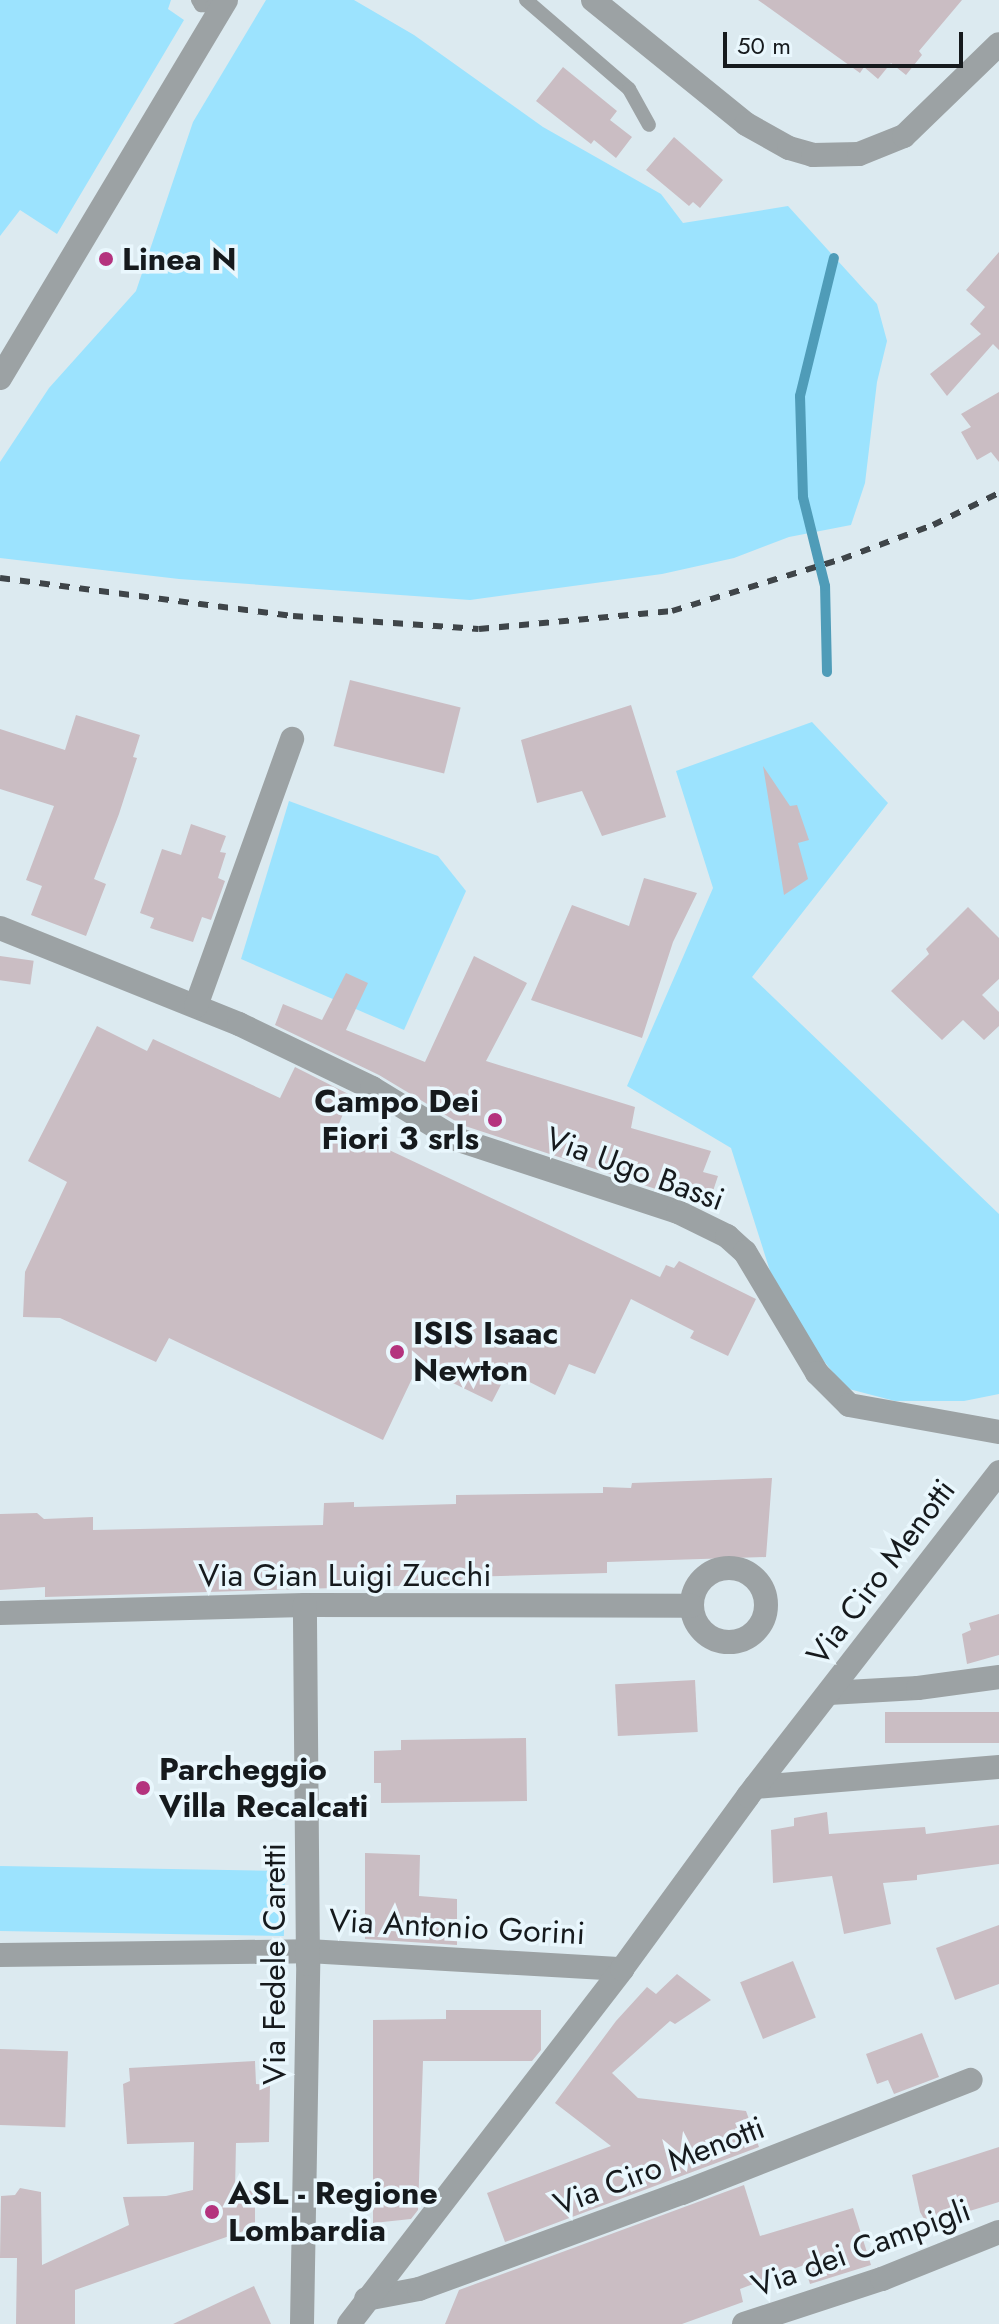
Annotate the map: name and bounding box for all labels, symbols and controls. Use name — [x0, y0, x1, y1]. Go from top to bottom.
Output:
scale bar — [727, 16, 967, 66]
text: 50 m — [737, 28, 791, 63]
place label: Linea N — [122, 240, 237, 278]
marker: Linea N — [97, 250, 115, 268]
place label: Campo Dei Fiori 3 srls — [314, 1083, 479, 1158]
marker: Campo Dei Fiori 3 srls — [486, 1111, 504, 1129]
street label: Via Ugo Bassi — [541, 1119, 729, 1219]
place label: ISIS Isaac Newton — [413, 1315, 558, 1390]
marker: ISIS Isaac Newton — [388, 1343, 406, 1361]
street label: Via Ciro Menotti — [799, 1472, 963, 1672]
street label: Via Gian Luigi Zucchi — [198, 1556, 492, 1594]
place label: Parcheggio Villa Recalcati — [159, 1751, 368, 1826]
marker: Parcheggio Villa Recalcati — [134, 1779, 152, 1797]
street label: Via Fedele Caretti — [255, 1843, 293, 2085]
street label: Via Antonio Gorini — [328, 1901, 586, 1953]
street label: Via Ciro Menotti — [548, 2108, 770, 2224]
place label: ASL - Regione Lombardia — [228, 2175, 438, 2250]
street label: Via dei Campigli — [746, 2191, 976, 2305]
marker: ASL - Regione Lombardia — [203, 2203, 221, 2221]

